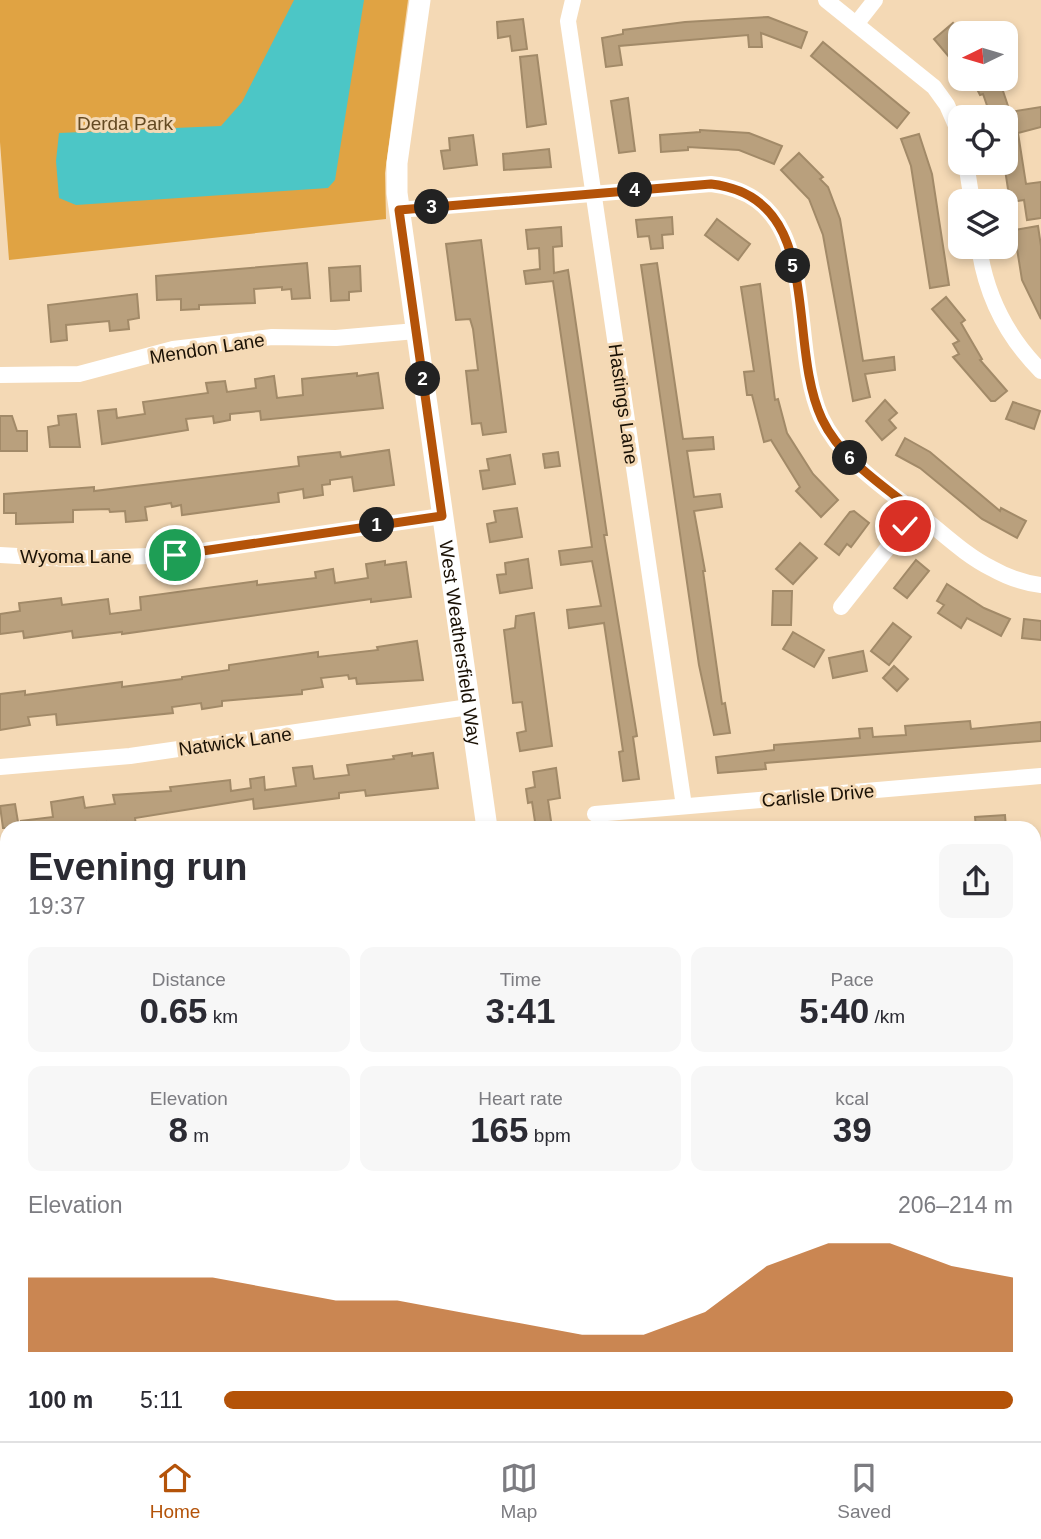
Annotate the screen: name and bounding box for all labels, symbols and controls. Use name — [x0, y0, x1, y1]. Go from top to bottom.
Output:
north arrow — [948, 21, 1018, 91]
map controls — [948, 21, 1018, 259]
button: locate — [948, 105, 1018, 175]
park label: Derda Park — [77, 113, 174, 134]
pin: 4 — [618, 172, 652, 208]
text: 4 — [629, 179, 640, 200]
button: layers — [948, 189, 1018, 259]
pin: 3 — [414, 190, 450, 224]
text: 3 — [426, 196, 437, 217]
pin: 5 — [776, 248, 810, 284]
text: 5 — [787, 255, 798, 276]
street label: Mendon Lane — [148, 329, 266, 368]
street label: Hastings Lane — [605, 342, 642, 466]
pin: 2 — [406, 362, 440, 396]
text: 2 — [417, 368, 428, 389]
pin: 6 — [832, 440, 868, 476]
text: 6 — [844, 447, 855, 468]
pin — [875, 496, 935, 556]
icon: check — [886, 507, 924, 545]
pin: 1 — [360, 508, 394, 542]
text: 1 — [371, 514, 382, 535]
pin — [145, 525, 205, 585]
icon: arrive — [156, 536, 194, 574]
street label: West Weathersfield Way — [435, 539, 485, 747]
street label: Wyoma Lane — [20, 546, 132, 567]
street label: Natwick Lane — [177, 723, 293, 760]
street label: Carlisle Drive — [761, 780, 875, 811]
button: share — [939, 844, 1013, 918]
text: Evening run — [28, 846, 248, 888]
text: 19:37 — [28, 893, 86, 919]
text: Distance — [152, 969, 226, 990]
text: Time — [500, 969, 541, 990]
text: Pace — [831, 969, 874, 990]
text: 0.65 — [139, 991, 208, 1030]
text: 3:41 — [485, 991, 556, 1030]
text: 5:40 — [799, 991, 869, 1030]
text: km — [208, 1006, 238, 1027]
text: /km — [869, 1006, 905, 1027]
text: Elevation — [150, 1088, 228, 1109]
text: Heart rate — [478, 1088, 563, 1109]
text: kcal — [835, 1088, 869, 1109]
text: 8 — [169, 1110, 188, 1149]
text: 165 — [470, 1110, 529, 1149]
text: 39 — [833, 1110, 872, 1149]
text: m — [188, 1125, 209, 1146]
text: bpm — [529, 1125, 571, 1146]
text: Elevation — [28, 1192, 123, 1218]
text: 206–214 m — [898, 1192, 1013, 1218]
text: 100 m — [28, 1387, 93, 1413]
text: 5:11 — [140, 1387, 183, 1413]
tab: Home — [150, 1459, 200, 1523]
tab: Map — [500, 1459, 538, 1523]
tab: Saved — [837, 1459, 891, 1523]

